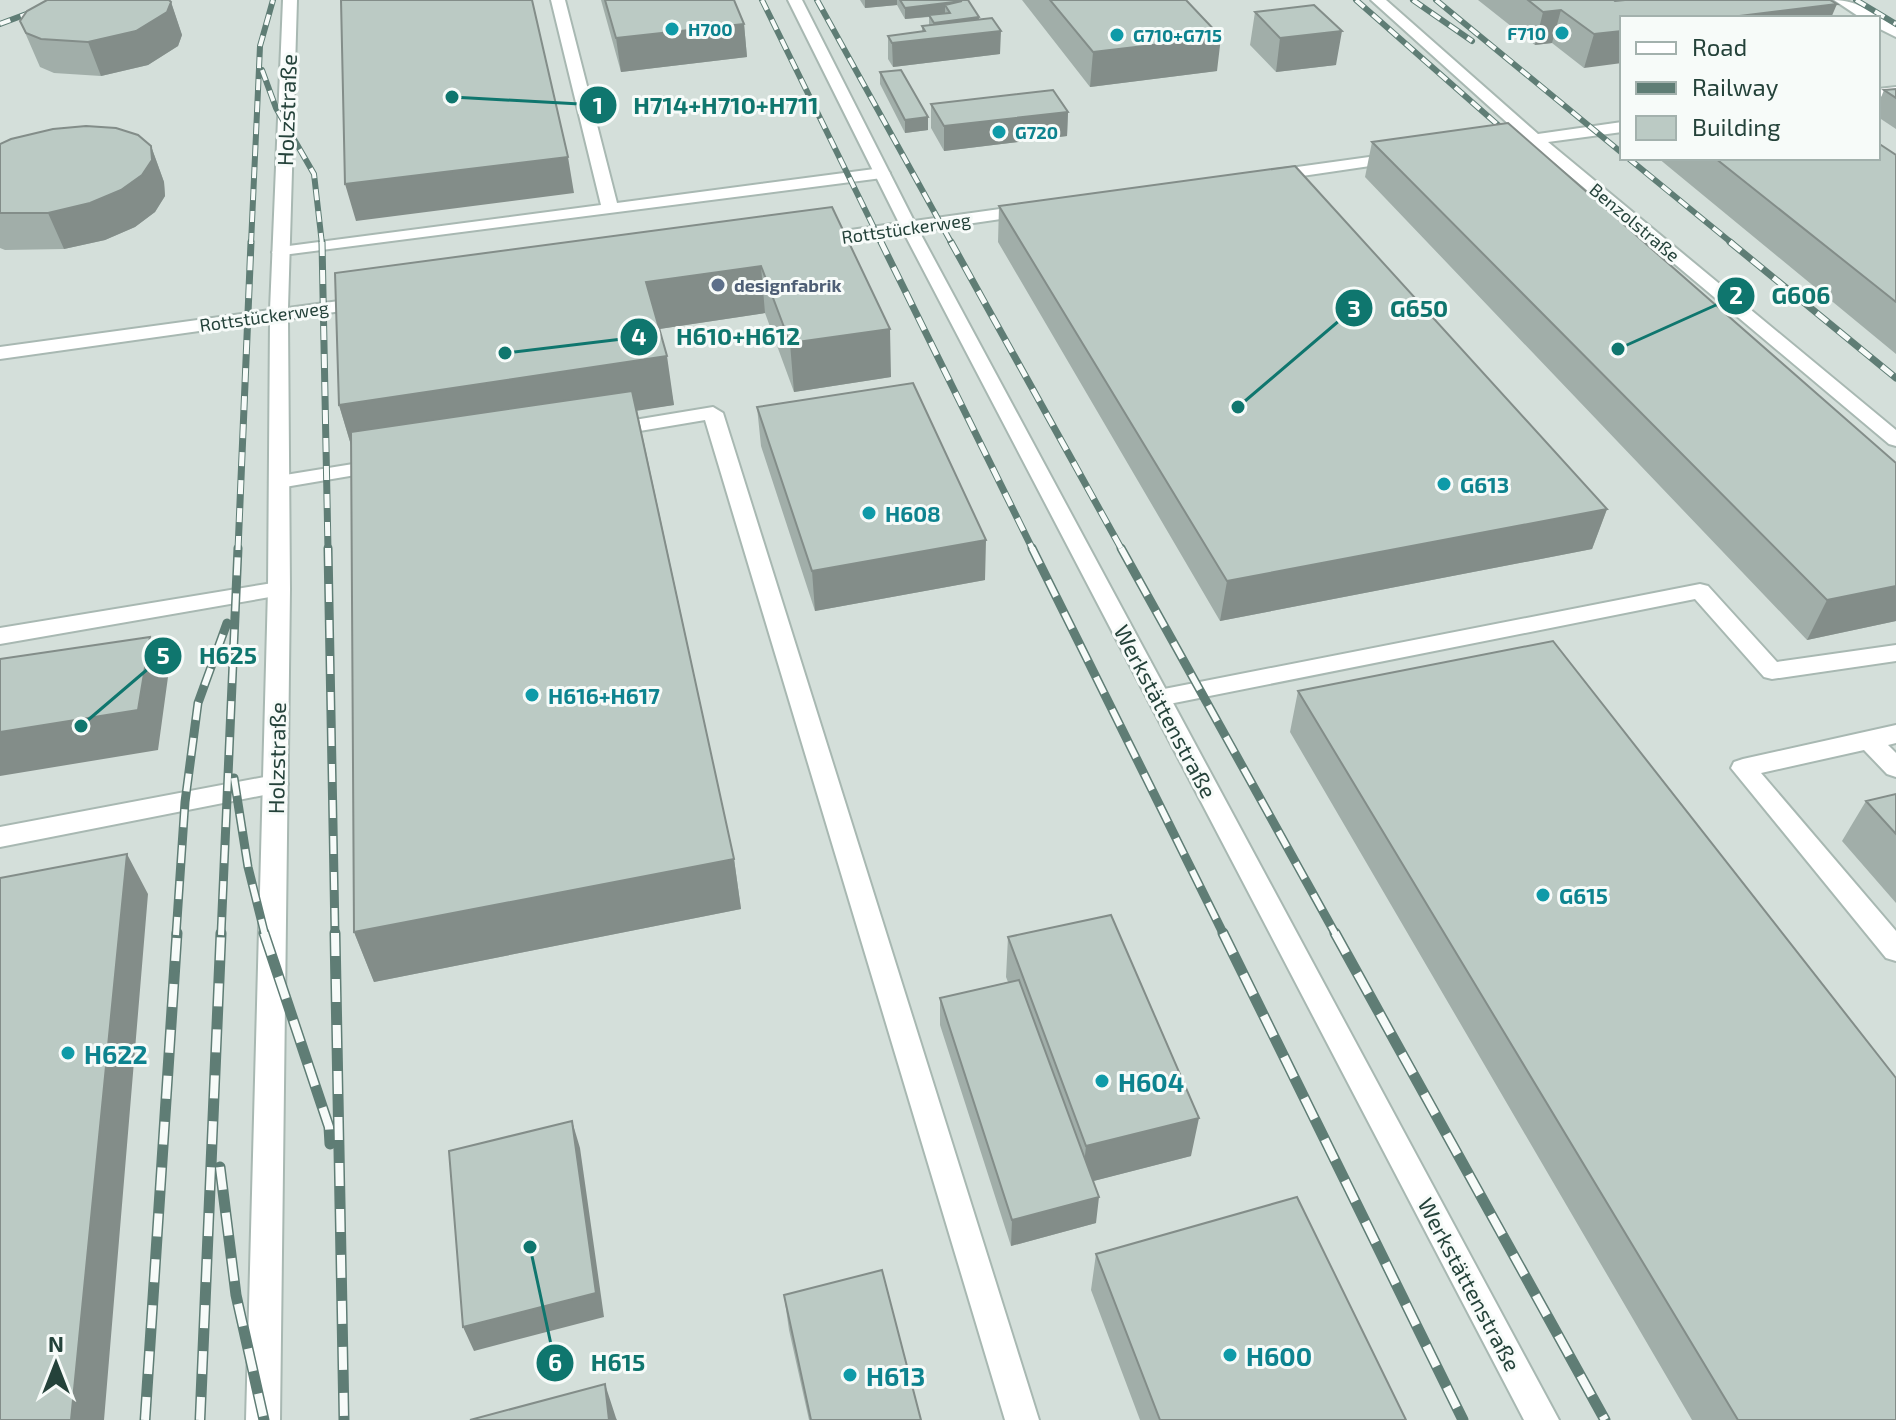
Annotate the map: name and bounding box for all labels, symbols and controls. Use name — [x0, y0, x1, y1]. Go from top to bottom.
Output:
legend — [1620, 16, 1880, 160]
place label: H700 — [688, 18, 733, 40]
marker: H700 — [663, 20, 681, 38]
place label: F710 — [1507, 22, 1546, 44]
place label: G710+G715 — [1133, 24, 1222, 46]
marker: F710 — [1553, 24, 1571, 42]
marker: G710+G715 — [1108, 26, 1126, 44]
text: Road — [1692, 32, 1747, 61]
street label: Holzstraße — [271, 54, 301, 166]
text: Railway — [1692, 72, 1779, 101]
callout: H714+H710+H711 — [578, 81, 835, 129]
text: 1 — [593, 90, 603, 119]
text: H714+H710+H711 — [633, 90, 819, 119]
text: Building — [1692, 112, 1781, 141]
place label: G720 — [1015, 121, 1058, 143]
marker: G720 — [990, 123, 1008, 141]
street label: Benzolstraße — [1585, 178, 1685, 266]
street label: Rottstückerweg — [840, 208, 972, 248]
callout: G606 — [1716, 272, 1847, 320]
place label: designfabrik — [734, 274, 842, 296]
marker: designfabrik — [709, 276, 727, 294]
text: 2 — [1729, 280, 1743, 309]
text: G606 — [1771, 280, 1831, 309]
callout: G650 — [1334, 284, 1464, 332]
text: 3 — [1347, 293, 1361, 322]
text: G650 — [1390, 293, 1448, 322]
street label: Rottstückerweg — [198, 296, 330, 336]
callout: H610+H612 — [619, 313, 816, 361]
text: 4 — [631, 321, 647, 350]
text: H610+H612 — [676, 321, 800, 350]
place label: G613 — [1460, 471, 1509, 497]
marker: G613 — [1435, 475, 1453, 493]
place label: H608 — [885, 500, 941, 526]
marker: H608 — [860, 504, 878, 522]
street label: Werkstättenstraße — [1109, 620, 1223, 802]
callout: H625 — [143, 632, 272, 680]
text: 5 — [156, 640, 170, 669]
text: H625 — [199, 640, 257, 669]
place label: H616+H617 — [548, 682, 660, 708]
marker: H616+H617 — [523, 686, 541, 704]
street label: Holzstraße — [262, 702, 290, 814]
place label: G615 — [1559, 882, 1608, 908]
marker: G615 — [1534, 886, 1552, 904]
place label: H622 — [84, 1038, 148, 1069]
marker: H622 — [59, 1044, 77, 1062]
place label: H604 — [1118, 1066, 1184, 1097]
marker: H604 — [1093, 1072, 1111, 1090]
street label: Werkstättenstraße — [1413, 1193, 1527, 1375]
north arrow — [16, 1324, 96, 1404]
text: N — [48, 1330, 64, 1356]
callout: H615 — [535, 1339, 661, 1387]
place label: H600 — [1246, 1340, 1312, 1371]
marker: H600 — [1221, 1346, 1239, 1364]
text: 6 — [548, 1347, 562, 1376]
text: H615 — [591, 1347, 645, 1376]
place label: H613 — [866, 1360, 925, 1391]
marker: H613 — [841, 1366, 859, 1384]

